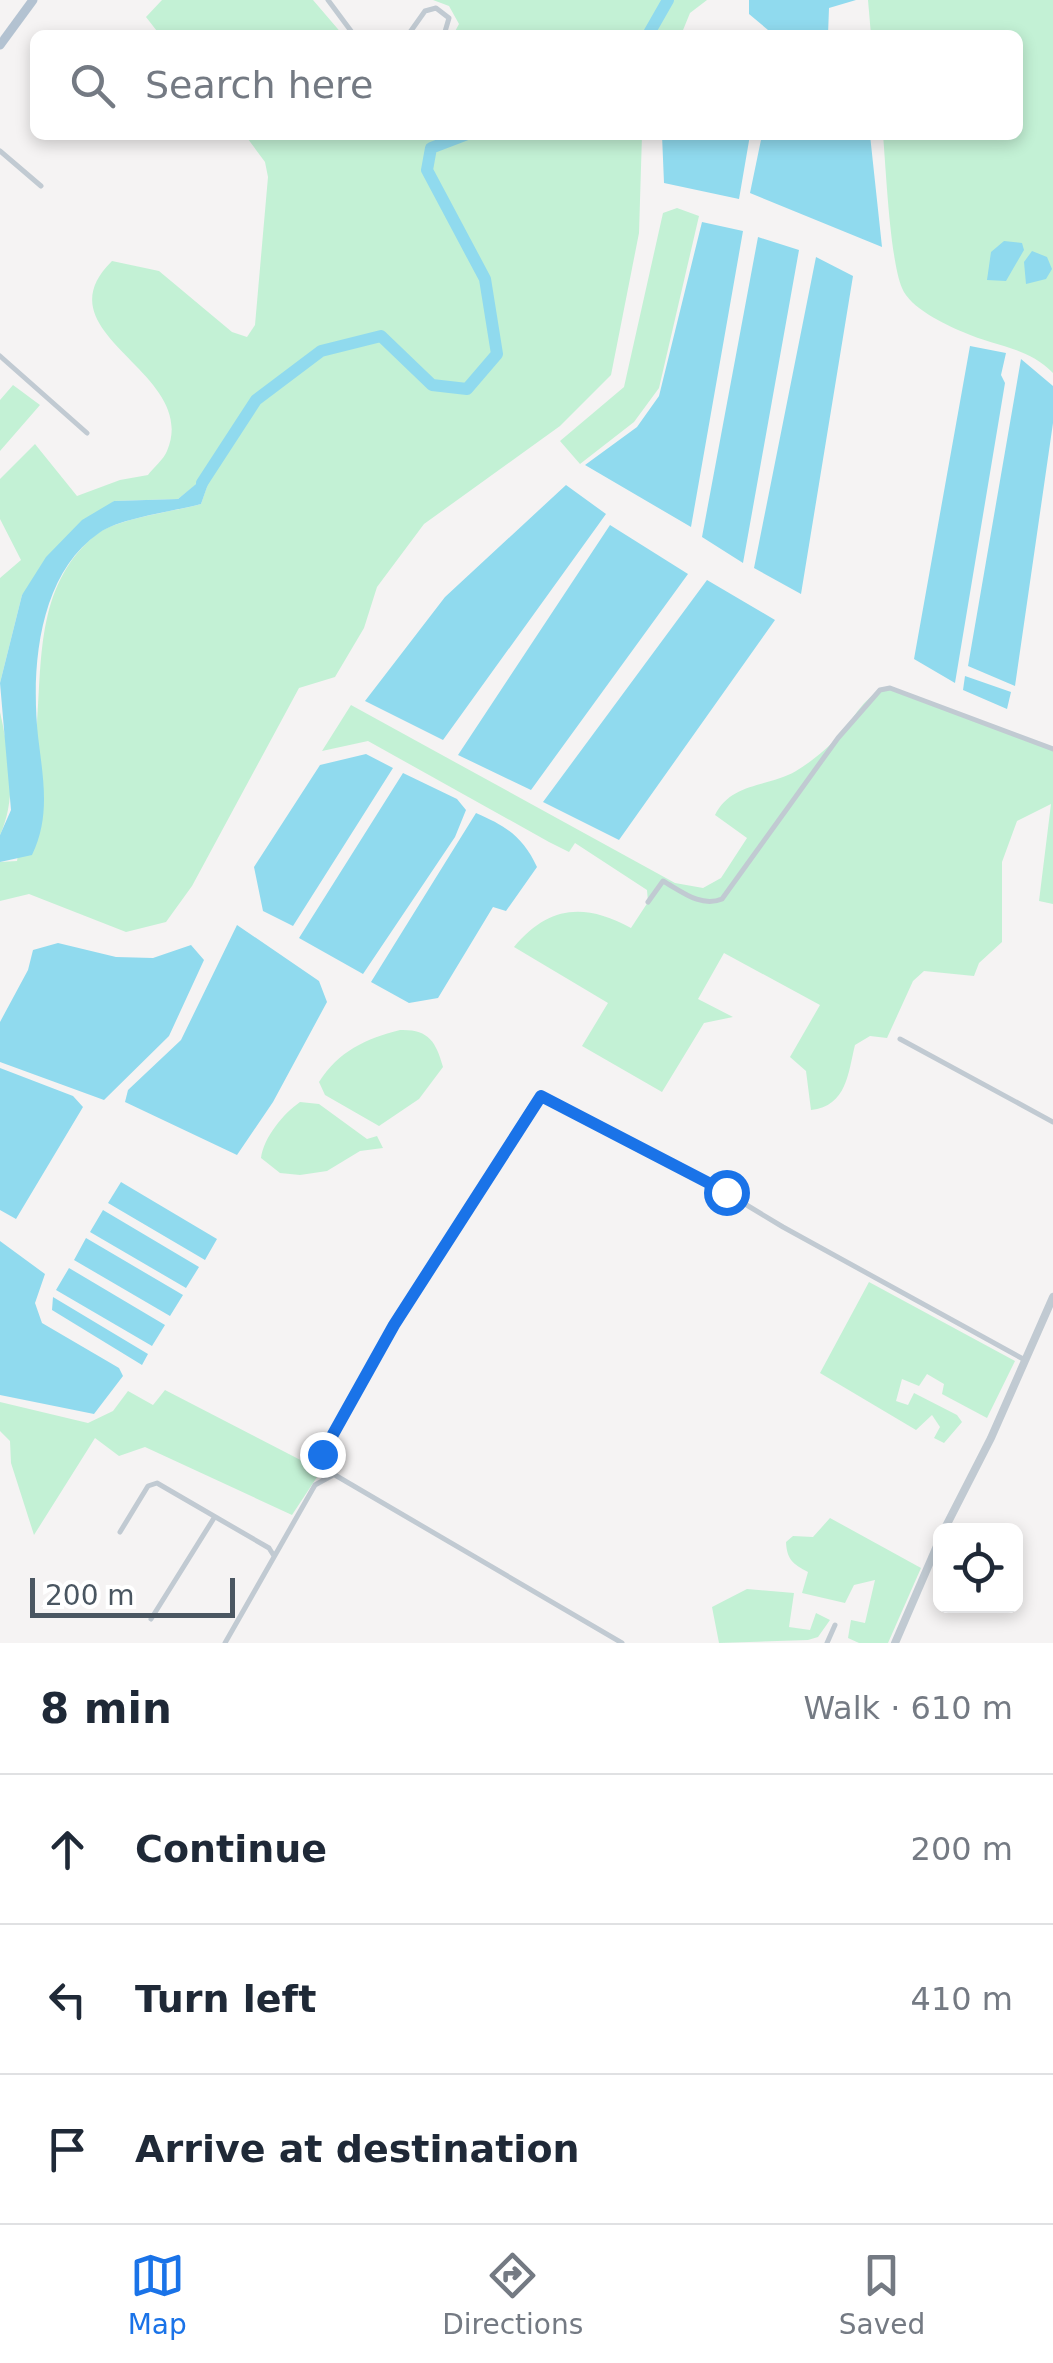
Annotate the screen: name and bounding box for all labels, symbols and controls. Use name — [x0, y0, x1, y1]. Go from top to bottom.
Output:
search box — [30, 30, 1023, 140]
icon: search — [65, 58, 120, 113]
text: Search here — [145, 63, 373, 107]
route start — [704, 1170, 750, 1216]
route end — [300, 1432, 346, 1478]
map controls — [933, 1523, 1023, 1613]
button: locate — [933, 1523, 1023, 1613]
scale bar — [30, 1573, 235, 1618]
text: 200 m — [45, 1579, 135, 1612]
text: 8 min — [40, 1684, 172, 1733]
text: Walk · 610 m — [803, 1689, 1013, 1727]
icon: ahead — [40, 1822, 95, 1877]
text: Continue — [135, 1827, 327, 1871]
text: 200 m — [911, 1830, 1013, 1868]
icon: left — [40, 1972, 95, 2027]
text: Turn left — [135, 1977, 316, 2021]
text: 410 m — [911, 1980, 1013, 2018]
icon: arrive — [40, 2122, 95, 2177]
text: Arrive at destination — [135, 2127, 580, 2171]
tab: Map — [128, 2248, 187, 2341]
tab: Directions — [442, 2248, 583, 2341]
tab: Saved — [839, 2248, 925, 2341]

